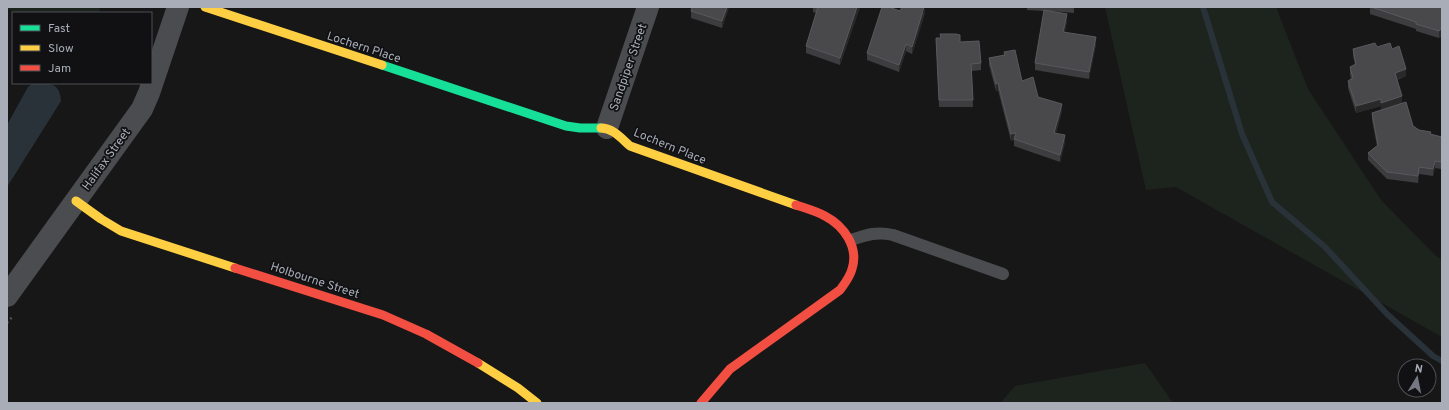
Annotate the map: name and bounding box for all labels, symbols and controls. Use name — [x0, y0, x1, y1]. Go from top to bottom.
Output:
legend — [12, 12, 152, 84]
text: Fast — [48, 21, 70, 37]
street label: Sandpiper Street — [607, 22, 651, 113]
street label: Lochern Place — [325, 28, 403, 67]
text: Slow — [48, 41, 74, 57]
text: Jam — [48, 61, 71, 77]
street label: Halifax Street — [79, 125, 135, 194]
street label: Lochern Place — [631, 125, 708, 169]
street label: Holbourne Street — [268, 259, 361, 303]
north arrow — [1397, 358, 1437, 398]
text: N — [1413, 362, 1424, 377]

